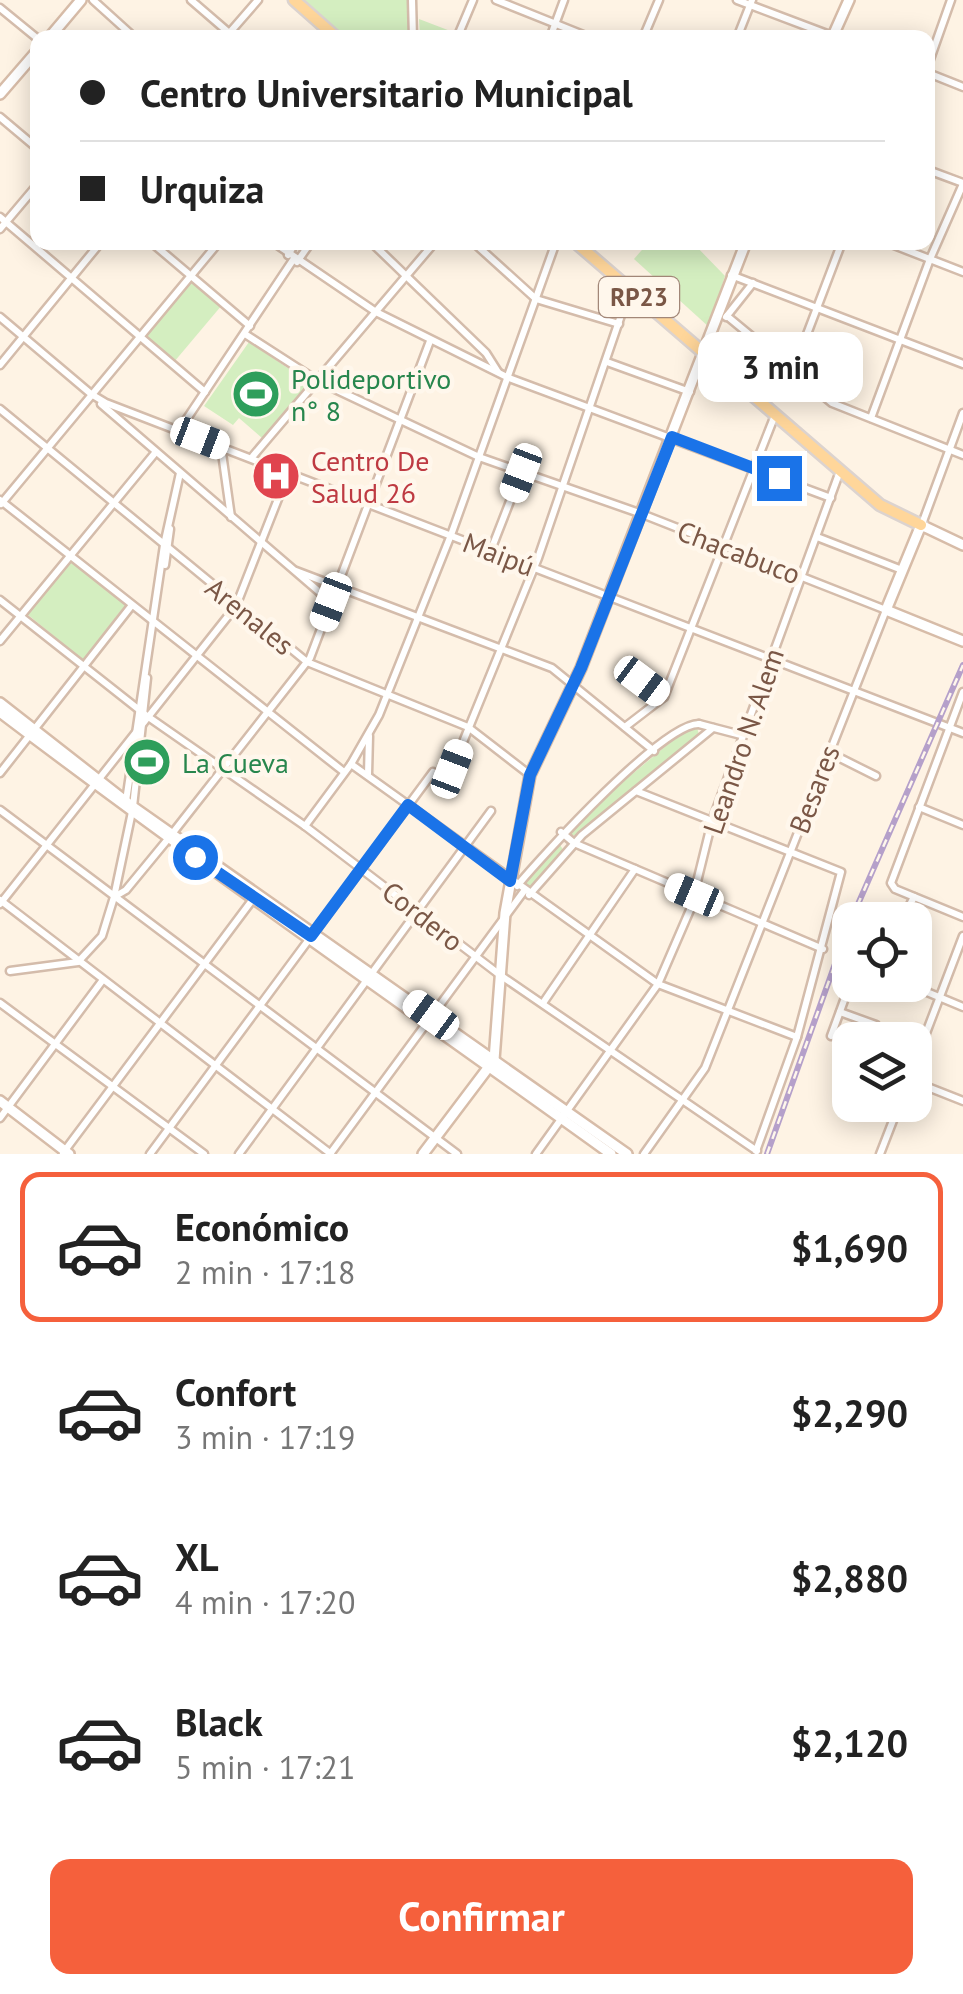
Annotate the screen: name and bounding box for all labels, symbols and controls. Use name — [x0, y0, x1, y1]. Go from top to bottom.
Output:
text: Centro Universitario Municipal — [140, 68, 633, 117]
text: Urquiza — [140, 164, 264, 213]
road number: RP23 — [599, 277, 679, 317]
callout: 3 min — [696, 333, 862, 403]
text: 3 min — [741, 346, 820, 388]
place label: Polideportivo n° 8 — [291, 360, 451, 429]
sports icon: Polideportivo n° 8 — [230, 368, 282, 420]
car — [167, 413, 233, 463]
car — [496, 440, 546, 506]
place label: Centro De Salud 26 — [311, 442, 430, 511]
hospital icon: Centro De Salud 26 — [250, 450, 302, 502]
route end — [757, 456, 802, 501]
street label: Chacabuco — [672, 512, 806, 592]
street label: Maipú — [458, 524, 540, 584]
street label: Arenales — [198, 569, 302, 663]
car — [306, 569, 356, 635]
street label: Leandro N. Alem — [694, 643, 792, 839]
car — [609, 651, 675, 711]
sports icon: La Cueva — [121, 736, 173, 788]
car — [427, 736, 477, 802]
street label: Besares — [780, 740, 848, 838]
place label: La Cueva — [182, 744, 289, 781]
route start — [173, 835, 218, 880]
car — [661, 869, 727, 921]
street label: Cordero — [375, 873, 471, 959]
map controls — [832, 902, 932, 1122]
button: locate — [832, 902, 932, 1002]
car — [398, 985, 464, 1045]
button: layers — [832, 1022, 932, 1122]
icon: car — [55, 1202, 145, 1292]
text: Económico — [175, 1202, 349, 1251]
text: $1,690 — [791, 1223, 908, 1272]
text: 2 min · 17:18 — [175, 1251, 355, 1293]
icon: car — [55, 1367, 145, 1457]
text: Confort — [175, 1367, 296, 1416]
text: $2,290 — [791, 1388, 908, 1437]
text: 3 min · 17:19 — [175, 1416, 355, 1458]
icon: car — [55, 1532, 145, 1622]
text: XL — [175, 1532, 219, 1581]
text: $2,880 — [791, 1553, 908, 1602]
text: 4 min · 17:20 — [175, 1581, 355, 1623]
icon: car — [55, 1697, 145, 1787]
text: Black — [175, 1697, 263, 1746]
text: $2,120 — [791, 1718, 908, 1767]
text: 5 min · 17:21 — [175, 1746, 355, 1788]
button: Confirmar — [50, 1859, 913, 1974]

